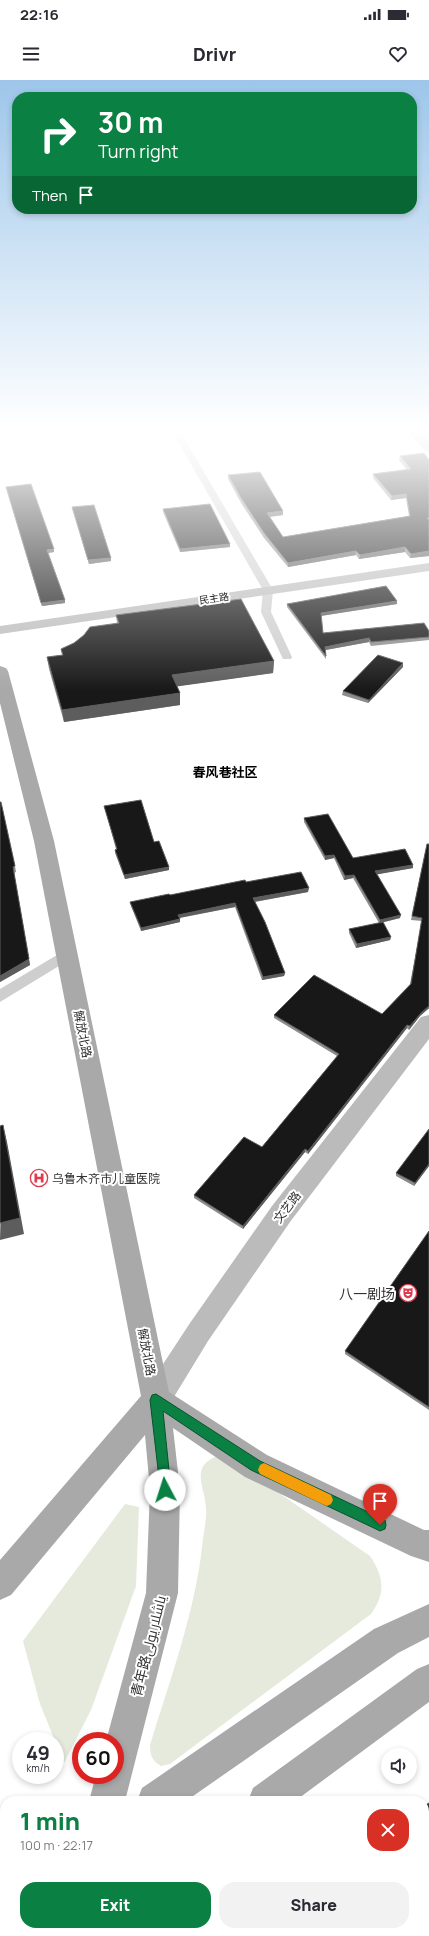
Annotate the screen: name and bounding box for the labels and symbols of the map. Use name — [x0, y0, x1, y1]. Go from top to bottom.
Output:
street label: 民主路 — [198, 589, 230, 607]
district label: 春风巷社区 — [192, 763, 258, 781]
street label: 解放北路 — [70, 1009, 96, 1059]
hospital icon: 乌鲁木齐市儿童医院 — [29, 1168, 49, 1188]
place label: 乌鲁木齐市儿童医院 — [52, 1170, 160, 1187]
street label: 文艺路 — [269, 1188, 305, 1226]
theatre icon: 八一剧场 — [398, 1283, 418, 1303]
place label: 八一剧场 — [339, 1284, 395, 1303]
street label: 解放北路 — [134, 1327, 160, 1377]
position arrow — [144, 1469, 186, 1511]
pin — [363, 1484, 397, 1525]
street label: 青年路ياشلار يولى — [126, 1593, 170, 1698]
speed limit sign: 60 — [72, 1732, 124, 1784]

